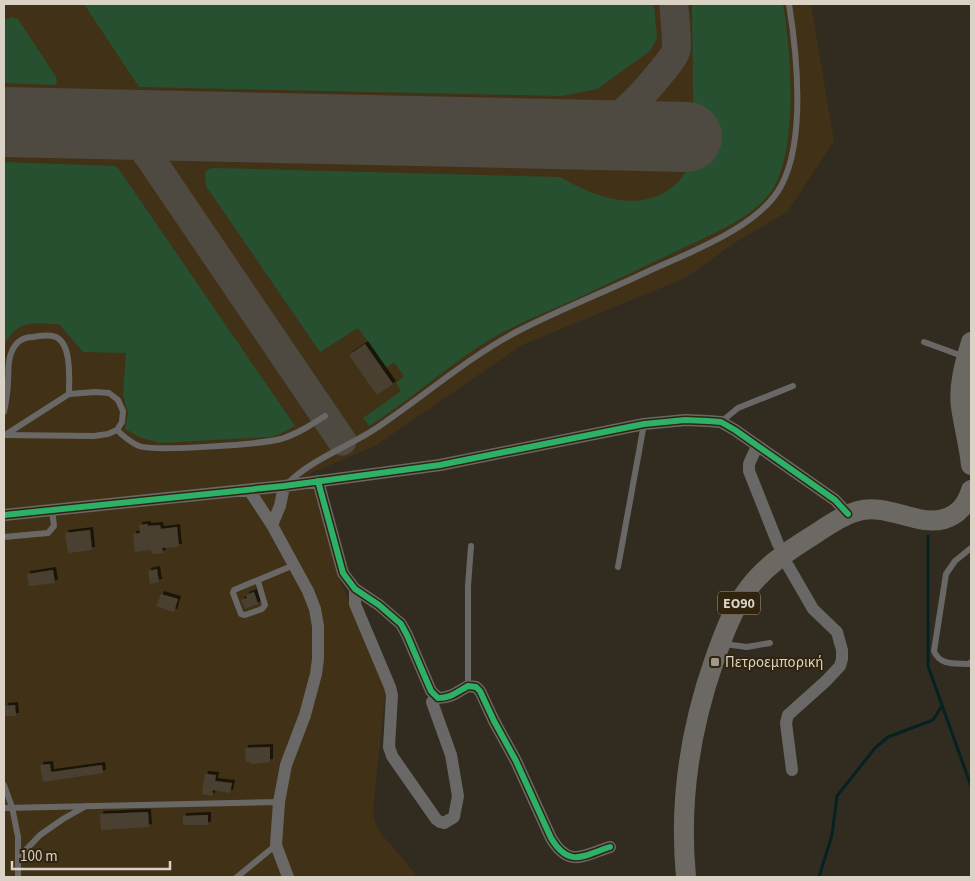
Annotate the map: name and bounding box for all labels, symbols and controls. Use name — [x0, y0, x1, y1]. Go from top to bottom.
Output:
road number: ΕΟ90 — [718, 592, 760, 614]
place label: Πετροεμπορική — [725, 652, 823, 673]
marker: Πετροεμπορική — [709, 656, 721, 668]
scale bar — [12, 838, 170, 870]
text: 100 m — [20, 846, 58, 867]

